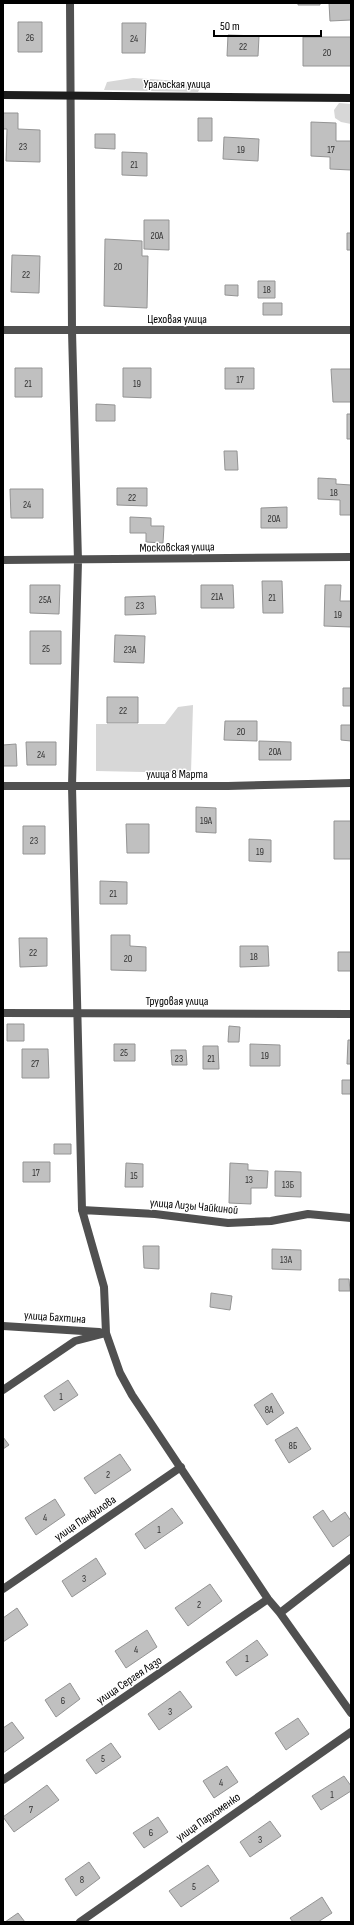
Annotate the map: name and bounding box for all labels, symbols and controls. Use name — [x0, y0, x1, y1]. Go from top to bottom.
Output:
scale bar — [214, 12, 321, 38]
text: 50 m — [220, 19, 240, 34]
house number: 26 — [26, 32, 34, 44]
house number: 24 — [130, 33, 138, 45]
house number: 22 — [239, 41, 247, 53]
house number: 20 — [323, 47, 331, 59]
street label: Уральская улица — [144, 77, 211, 92]
house number: 23 — [19, 141, 27, 153]
house number: 19 — [237, 144, 245, 156]
house number: 17 — [327, 144, 335, 156]
house number: 21 — [130, 159, 138, 171]
house number: 20А — [151, 230, 164, 242]
house number: 20 — [114, 261, 122, 273]
house number: 22 — [22, 269, 30, 281]
house number: 18 — [263, 284, 271, 296]
street label: Цеховая улица — [147, 312, 207, 327]
house number: 17 — [236, 374, 244, 386]
house number: 21 — [24, 378, 32, 390]
house number: 19 — [133, 378, 141, 390]
house number: 18 — [330, 487, 338, 499]
house number: 22 — [128, 492, 136, 504]
house number: 24 — [23, 499, 31, 511]
house number: 20А — [268, 513, 281, 525]
street label: Московская улица — [139, 539, 215, 556]
house number: 21А — [211, 591, 224, 603]
house number: 21 — [268, 592, 276, 604]
house number: 25А — [39, 594, 52, 606]
house number: 23 — [136, 600, 144, 612]
house number: 19 — [334, 609, 342, 621]
house number: 25 — [42, 643, 50, 655]
house number: 23А — [124, 644, 137, 656]
house number: 22 — [119, 705, 127, 717]
house number: 20 — [237, 726, 245, 738]
house number: 20А — [269, 746, 282, 758]
house number: 24 — [37, 749, 45, 761]
street label: улица 8 Марта — [146, 767, 208, 782]
house number: 19А — [200, 815, 213, 827]
house number: 23 — [30, 835, 38, 847]
house number: 19 — [256, 846, 264, 858]
house number: 21 — [109, 888, 117, 900]
house number: 22 — [29, 947, 37, 959]
house number: 18 — [250, 951, 258, 963]
house number: 20 — [124, 953, 132, 965]
street label: Трудовая улица — [146, 994, 209, 1009]
house number: 25 — [120, 1047, 128, 1059]
house number: 19 — [261, 1050, 269, 1062]
house number: 23 — [175, 1053, 183, 1065]
house number: 21 — [207, 1053, 215, 1065]
house number: 27 — [31, 1058, 39, 1070]
house number: 17 — [32, 1167, 40, 1179]
house number: 15 — [130, 1170, 138, 1182]
house number: 13 — [245, 1174, 253, 1186]
house number: 13Б — [282, 1179, 295, 1191]
street label: улица Лизы Чайкиной — [149, 1195, 239, 1218]
house number: 13А — [280, 1254, 293, 1266]
street label: улица Бахтина — [24, 1308, 87, 1327]
house number: 1 — [59, 1391, 63, 1403]
house number: 8А — [265, 1404, 274, 1416]
house number: 8Б — [289, 1440, 298, 1452]
house number: 2 — [106, 1469, 110, 1481]
street label: улица Панфилова — [51, 1492, 119, 1545]
house number: 4 — [43, 1512, 47, 1524]
house number: 1 — [157, 1524, 161, 1536]
house number: 3 — [82, 1573, 86, 1585]
house number: 2 — [197, 1599, 201, 1611]
house number: 4 — [134, 1644, 138, 1656]
street label: улица Сергея Лазо — [94, 1653, 165, 1708]
house number: 1 — [245, 1653, 249, 1665]
house number: 6 — [61, 1695, 65, 1707]
house number: 3 — [168, 1706, 172, 1718]
house number: 5 — [101, 1753, 105, 1765]
house number: 4 — [219, 1777, 223, 1789]
house number: 1 — [330, 1789, 334, 1801]
street label: улица Пархоменко — [173, 1790, 243, 1845]
house number: 7 — [29, 1804, 33, 1816]
house number: 6 — [149, 1827, 153, 1839]
house number: 3 — [258, 1834, 262, 1846]
house number: 8 — [80, 1874, 84, 1886]
house number: 5 — [192, 1881, 196, 1893]

